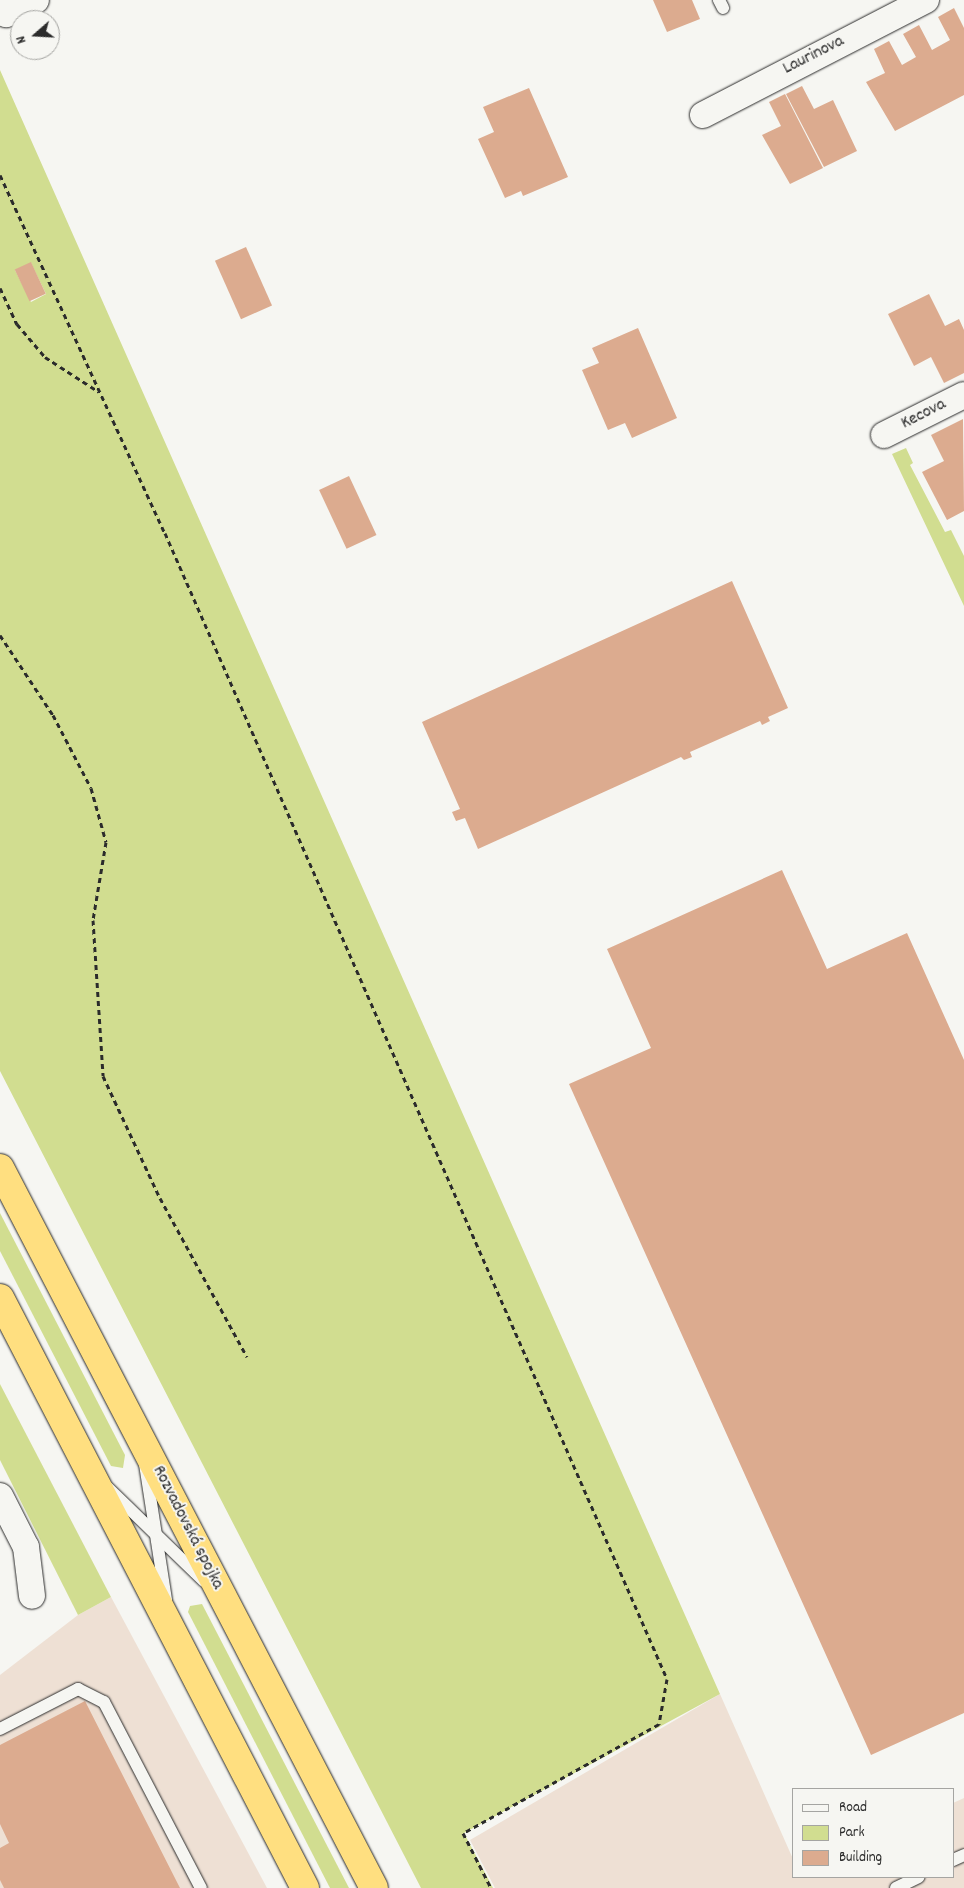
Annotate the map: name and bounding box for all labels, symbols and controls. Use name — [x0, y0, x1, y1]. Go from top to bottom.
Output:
north arrow — [10, 10, 60, 60]
street label: Laurinova — [780, 31, 848, 81]
text: N — [11, 33, 32, 46]
street label: Kecova — [898, 395, 950, 435]
street label: Rozvadovská spojka — [147, 1463, 227, 1593]
legend — [792, 1788, 954, 1878]
text: Road — [839, 1797, 867, 1819]
text: Park — [839, 1822, 865, 1844]
text: Building — [839, 1847, 882, 1869]

